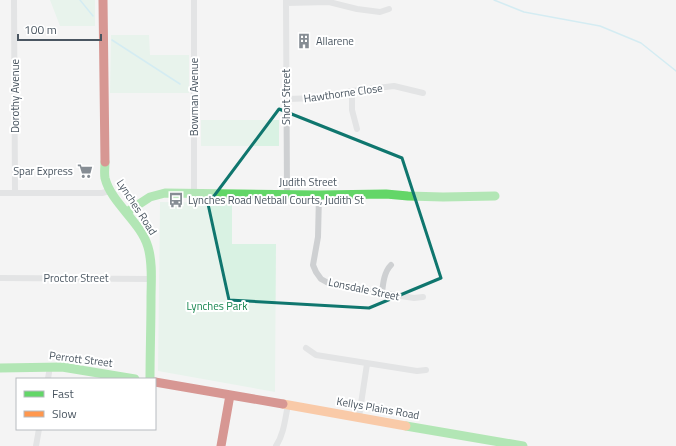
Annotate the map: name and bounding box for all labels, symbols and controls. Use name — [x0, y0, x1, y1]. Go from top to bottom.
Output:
scale bar — [18, 16, 101, 42]
text: 100 m — [24, 20, 57, 39]
building icon: Allarene — [295, 32, 313, 50]
place label: Allarene — [316, 33, 354, 49]
street label: Bowman Avenue — [186, 57, 202, 136]
street label: Dorothy Avenue — [7, 58, 23, 133]
street label: Short Street — [278, 69, 294, 125]
street label: Hawthorne Close — [302, 79, 384, 106]
supermarket icon: Spar Express — [76, 162, 94, 180]
place label: Spar Express — [13, 163, 73, 179]
street label: Judith Street — [279, 174, 337, 190]
street label: Lynches Road — [113, 176, 161, 238]
bus stop icon: Lynches Road Netball Courts, Judith St — [167, 191, 185, 209]
place label: Lynches Road Netball Courts, Judith St — [188, 192, 364, 208]
street label: Proctor Street — [43, 270, 109, 286]
street label: Lonsdale Street — [327, 274, 401, 304]
park label: Lynches Park — [187, 298, 248, 314]
street label: Perrott Street — [48, 347, 114, 371]
legend — [16, 378, 156, 430]
text: Fast — [52, 384, 75, 403]
street label: Kellys Plains Road — [335, 393, 421, 423]
text: Slow — [52, 404, 77, 423]

